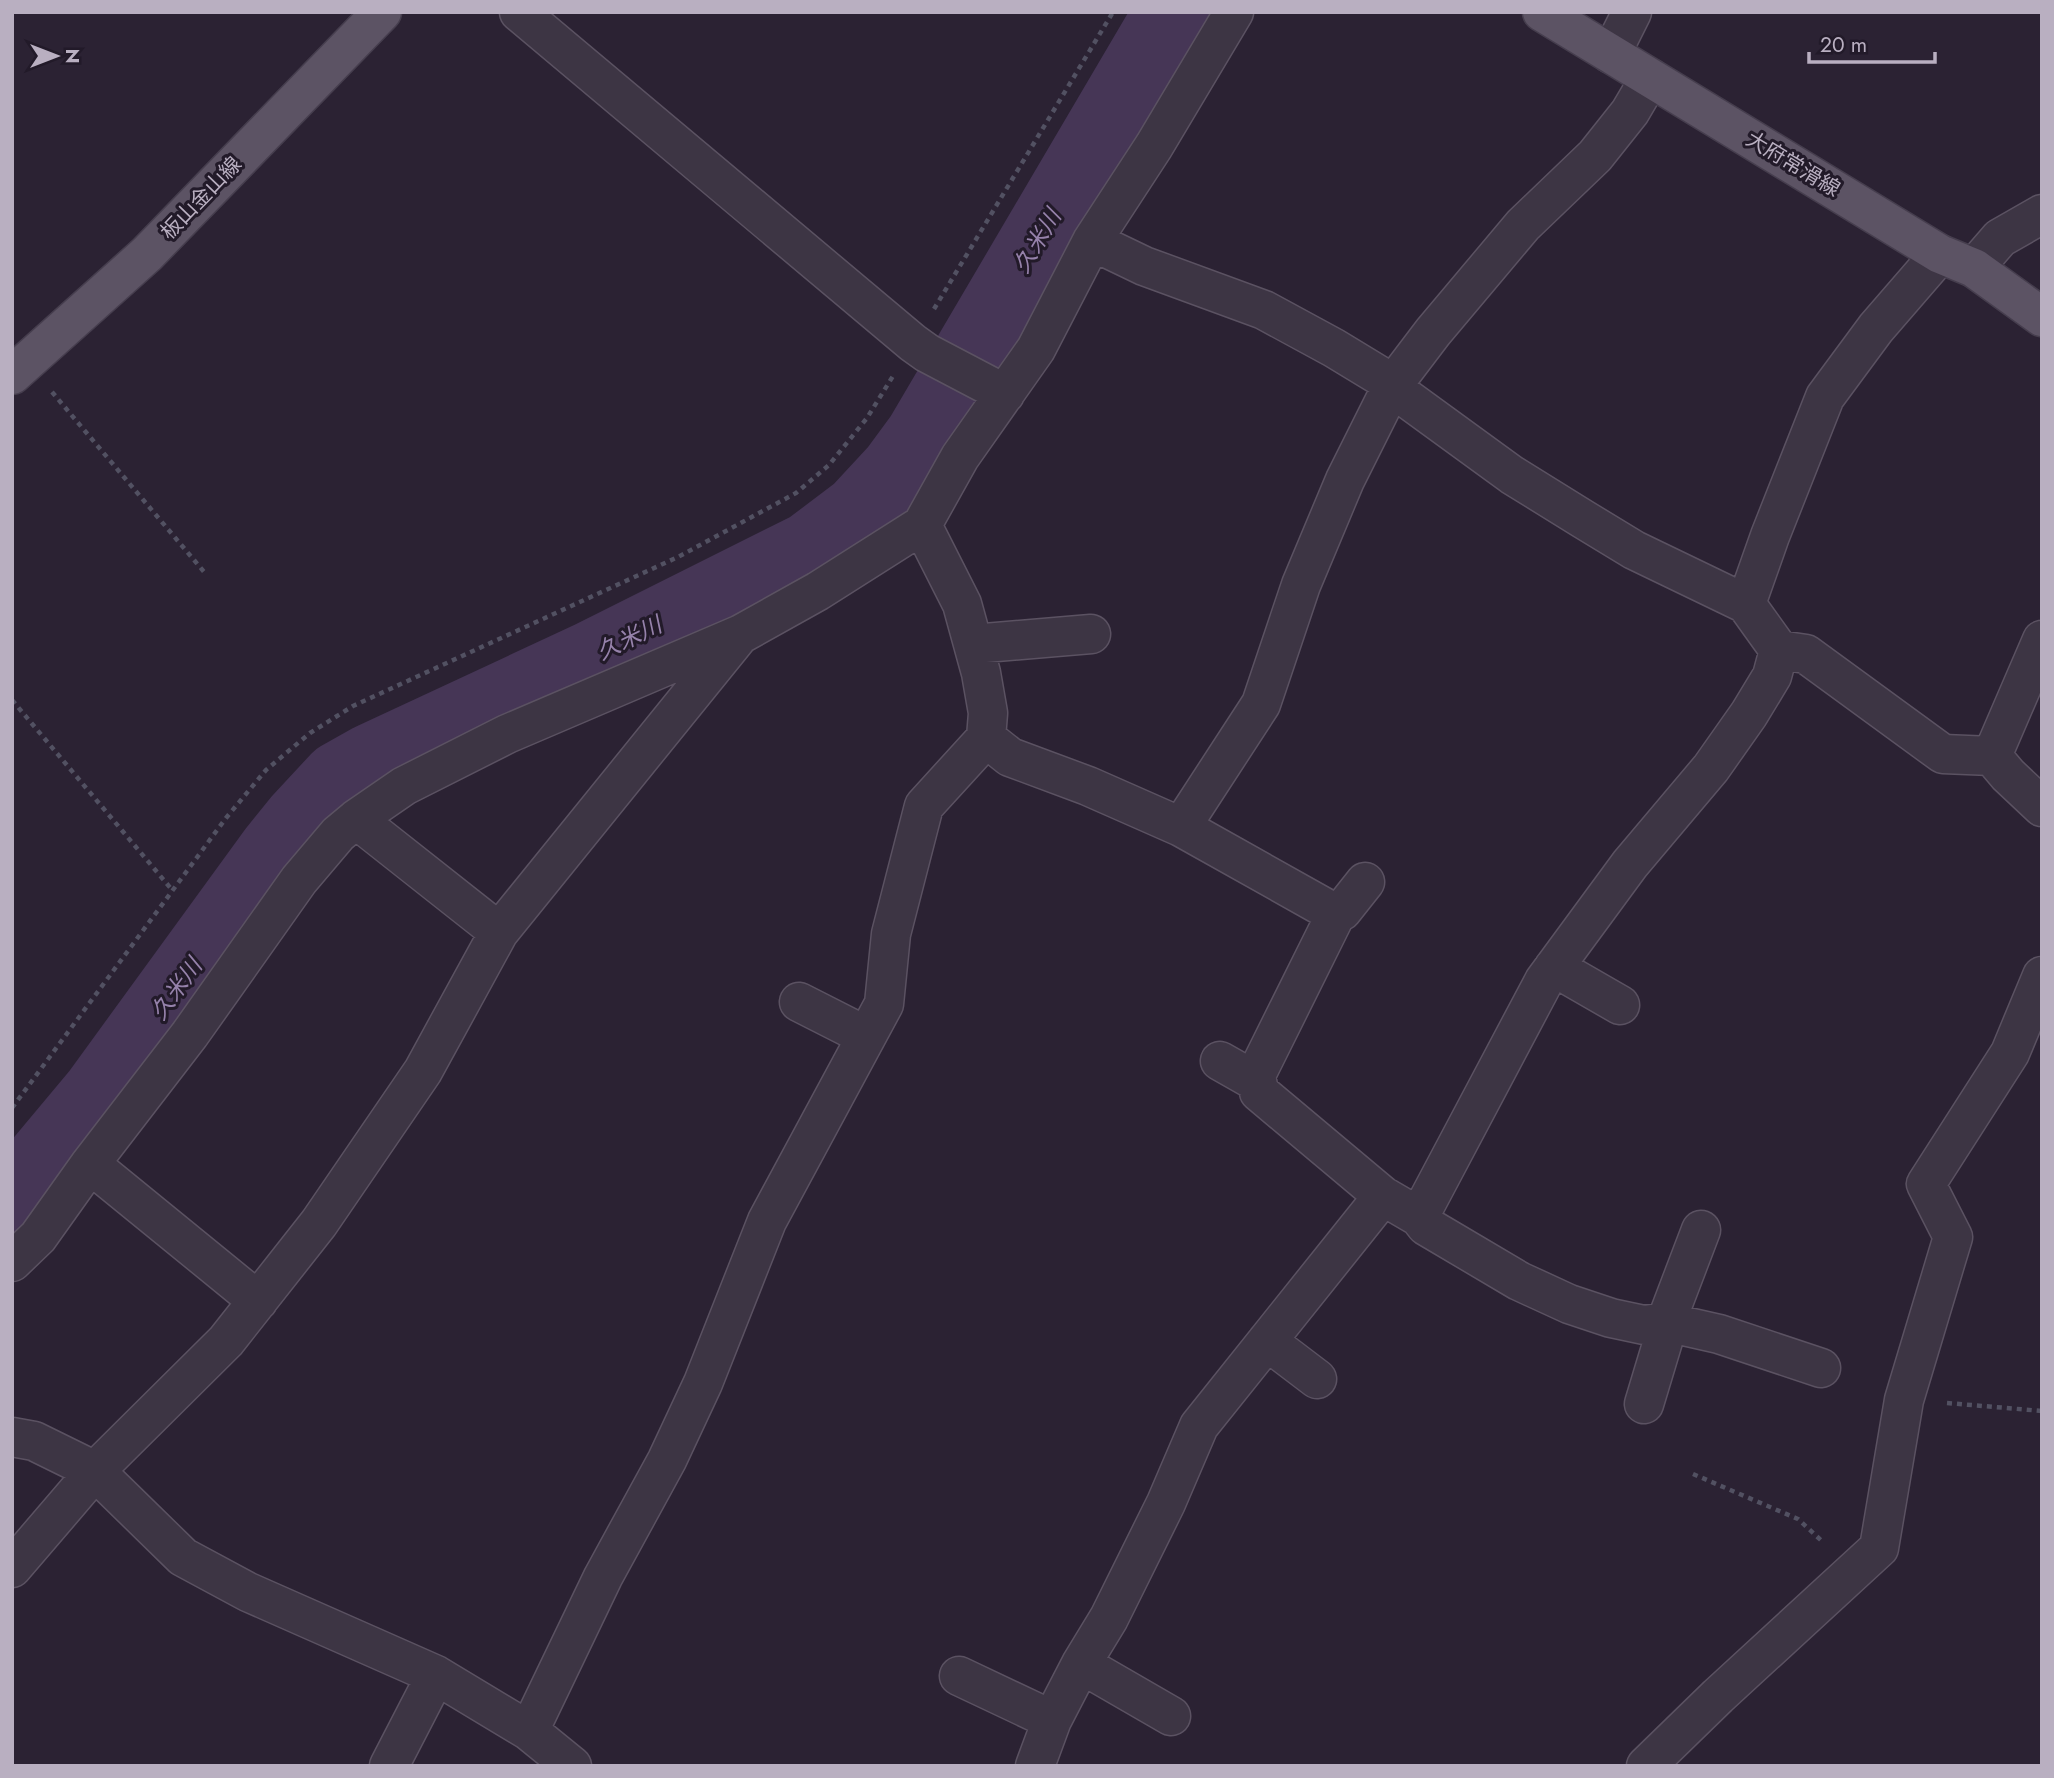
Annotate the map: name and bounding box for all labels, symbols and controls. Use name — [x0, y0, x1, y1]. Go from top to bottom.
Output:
north arrow — [21, 21, 91, 91]
scale bar — [1809, 21, 1935, 65]
text: 20 m — [1820, 30, 1867, 60]
text: N — [59, 48, 86, 64]
street label: 大府常滑線 — [1740, 124, 1846, 204]
street label: 板山金山線 — [154, 150, 248, 246]
water label: 久米川 — [1005, 200, 1071, 279]
water label: 久米川 — [591, 606, 670, 668]
water label: 久米川 — [142, 949, 212, 1027]

